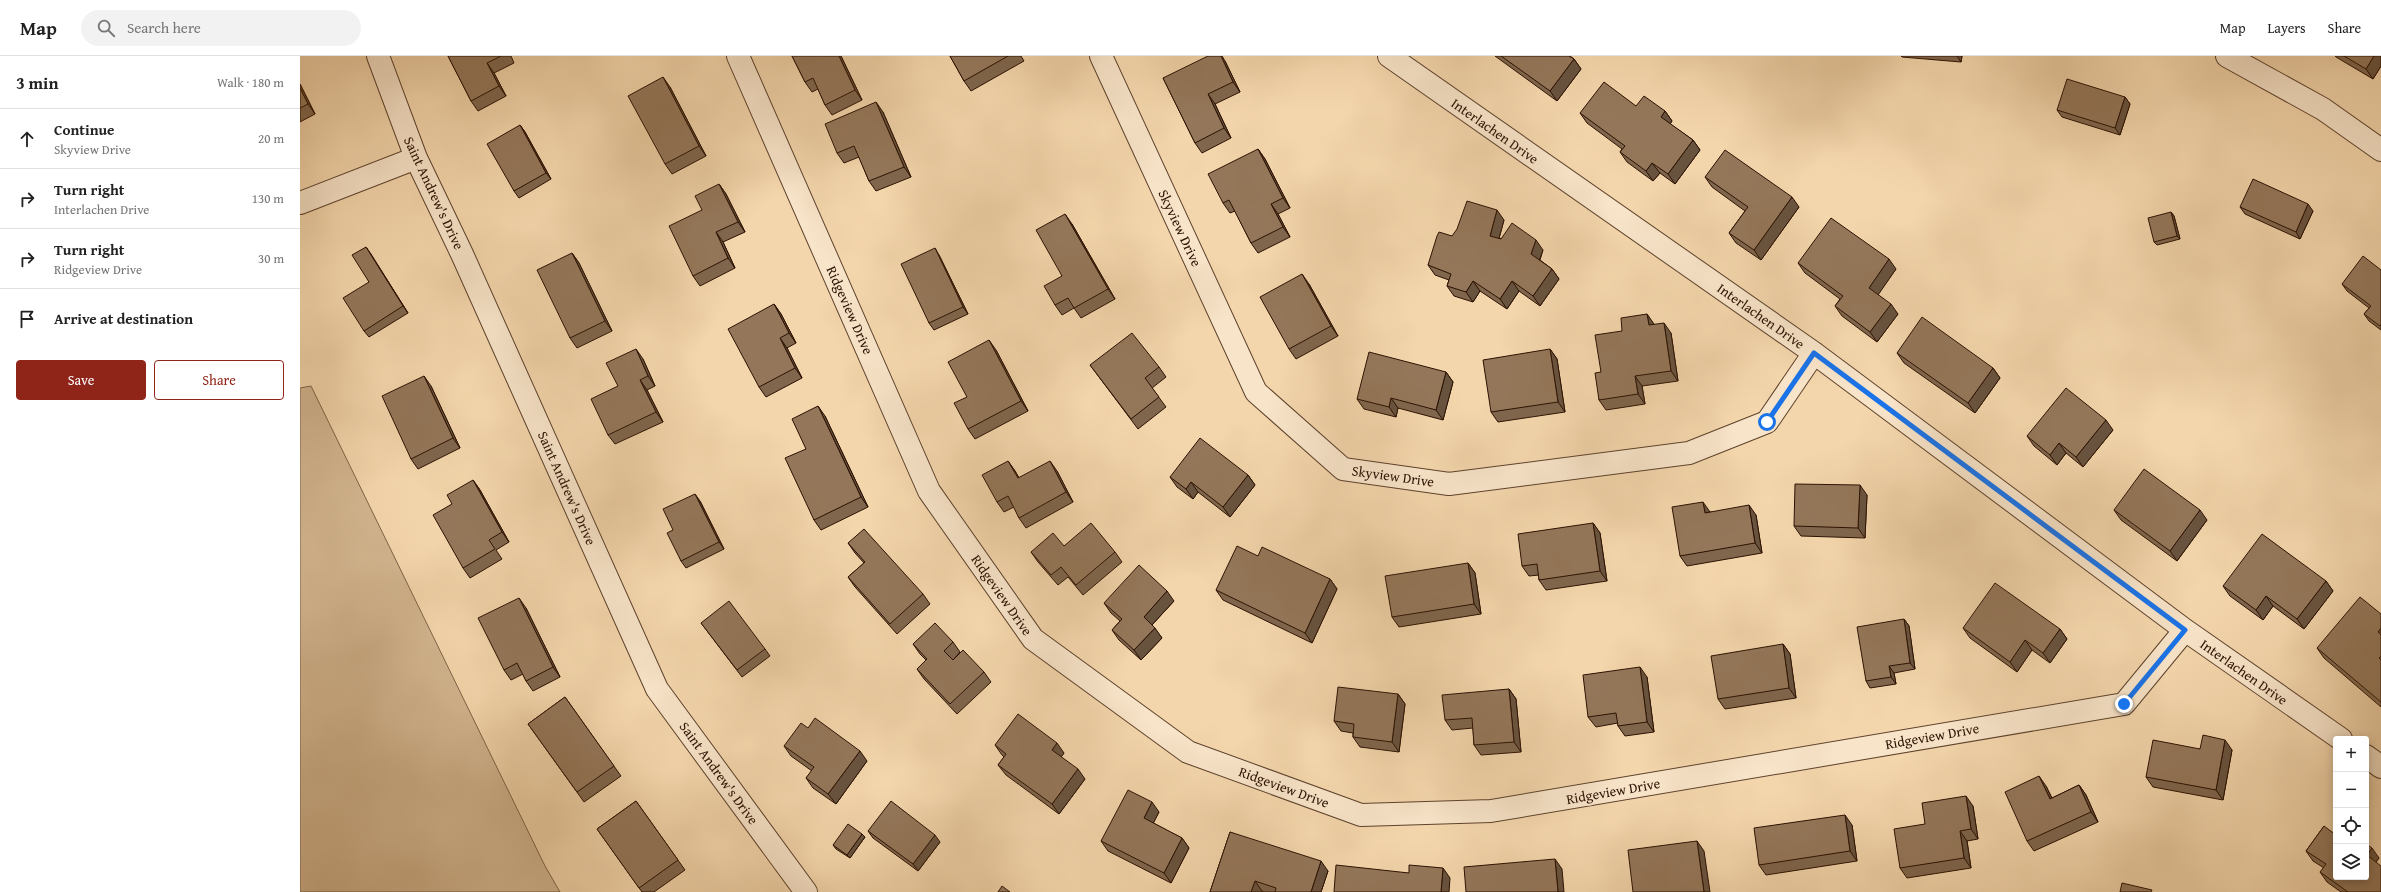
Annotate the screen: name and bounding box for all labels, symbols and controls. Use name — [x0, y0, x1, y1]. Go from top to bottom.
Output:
search box — [81, 10, 361, 46]
text: Map — [20, 14, 57, 42]
icon: search — [95, 17, 117, 39]
text: Search here — [127, 17, 201, 38]
text: Map — [2220, 18, 2246, 38]
text: Layers — [2268, 18, 2306, 38]
text: Share — [2328, 18, 2361, 38]
text: 3 min — [16, 70, 58, 95]
text: Walk · 180 m — [217, 73, 284, 92]
street label: Interlachen Drive — [1447, 93, 1543, 169]
text: Continue — [54, 119, 115, 140]
icon: ahead — [16, 128, 38, 150]
text: 20 m — [258, 129, 284, 148]
street label: Saint Andrew's Drive — [399, 133, 469, 253]
text: Skyview Drive — [54, 140, 131, 159]
text: Turn right — [54, 179, 125, 200]
street label: Skyview Drive — [1153, 186, 1207, 270]
icon: right — [16, 188, 38, 210]
text: 130 m — [252, 189, 284, 208]
text: Interlachen Drive — [54, 200, 149, 219]
text: Turn right — [54, 239, 125, 260]
icon: right — [16, 248, 38, 270]
text: 30 m — [258, 249, 284, 268]
text: Ridgeview Drive — [54, 260, 142, 279]
street label: Ridgeview Drive — [822, 263, 879, 358]
street label: Interlachen Drive — [1713, 278, 1809, 354]
icon: arrive — [16, 308, 38, 330]
text: Arrive at destination — [54, 308, 193, 329]
button: Save — [16, 360, 146, 400]
button: Share — [154, 360, 284, 400]
route start — [1758, 413, 1776, 431]
street label: Saint Andrew's Drive — [533, 428, 601, 549]
street label: Skyview Drive — [1351, 460, 1436, 492]
street label: Ridgeview Drive — [967, 550, 1038, 640]
street label: Interlachen Drive — [2196, 634, 2292, 710]
route end — [2115, 695, 2133, 713]
street label: Saint Andrew's Drive — [675, 717, 763, 829]
street label: Ridgeview Drive — [1884, 718, 1981, 754]
map controls — [2333, 736, 2369, 880]
button: + — [2333, 736, 2369, 772]
street label: Ridgeview Drive — [1236, 761, 1332, 813]
button: − — [2333, 772, 2369, 808]
street label: Ridgeview Drive — [1565, 773, 1662, 809]
button: locate — [2333, 808, 2369, 844]
button: layers — [2333, 844, 2369, 880]

